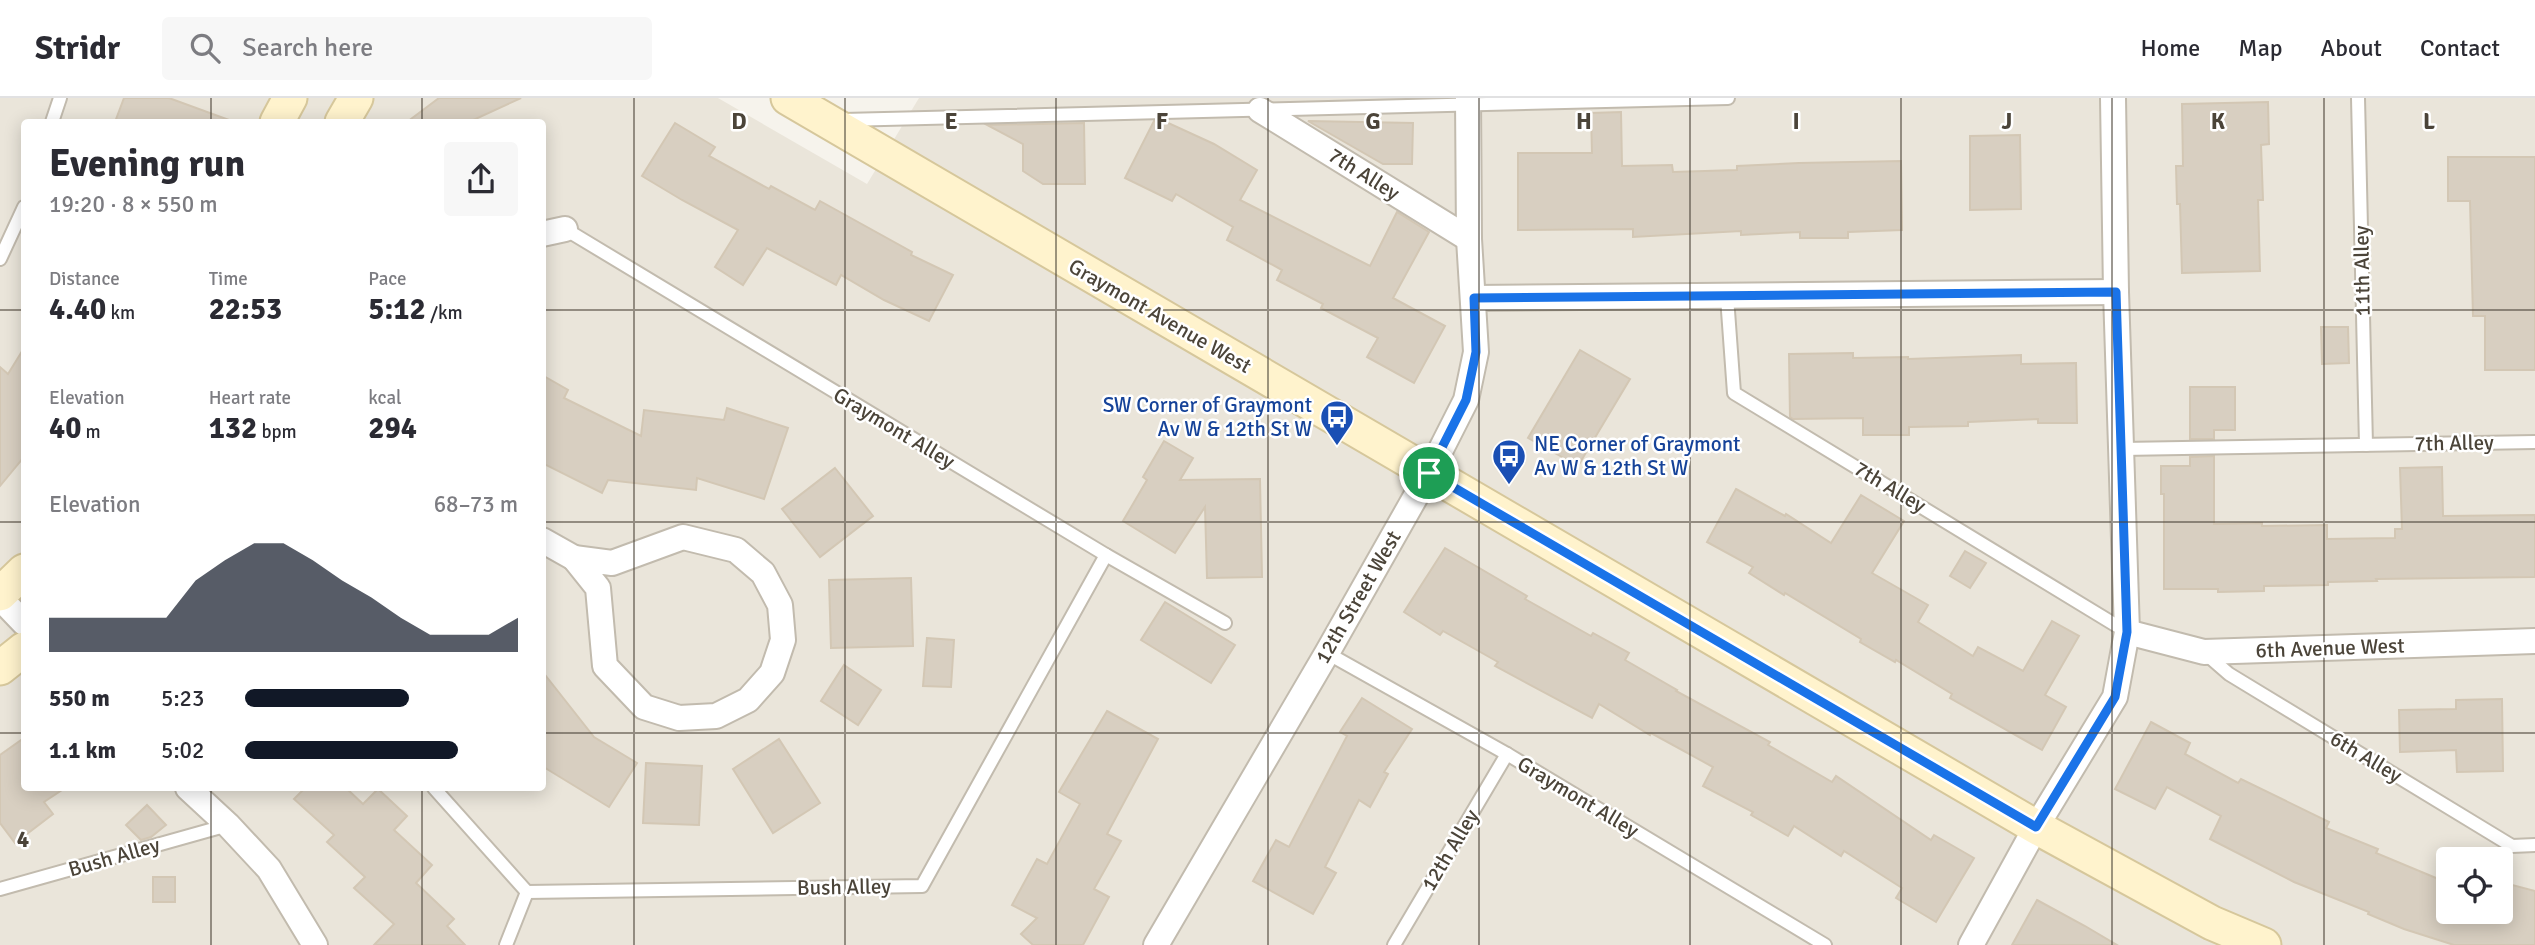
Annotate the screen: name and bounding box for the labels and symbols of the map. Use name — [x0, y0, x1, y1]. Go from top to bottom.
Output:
text: D — [731, 107, 747, 136]
text: E — [944, 107, 958, 136]
text: F — [1156, 107, 1168, 136]
text: G — [1365, 107, 1381, 136]
text: H — [1576, 107, 1592, 136]
text: I — [1792, 107, 1800, 136]
text: J — [2002, 107, 2012, 136]
text: K — [2211, 107, 2226, 136]
text: L — [2423, 107, 2435, 136]
street label: 7th Alley — [1323, 142, 1405, 206]
street label: 11th Alley — [2348, 225, 2376, 317]
street label: Graymont Avenue West — [1064, 253, 1256, 379]
street label: Graymont Alley — [829, 382, 960, 475]
place label: SW Corner of Graymont Av W & 12th St W — [1103, 392, 1312, 442]
bus stop icon: SW Corner of Graymont Av W & 12th St W — [1318, 398, 1356, 447]
street label: 7th Alley — [2414, 429, 2494, 457]
place label: NE Corner of Graymont Av W & 12th St W — [1534, 431, 1740, 481]
bus stop icon: NE Corner of Graymont Av W & 12th St W — [1490, 437, 1528, 486]
pin — [1399, 443, 1459, 503]
street label: 7th Alley — [1849, 455, 1931, 519]
street label: 12th Street West — [1309, 526, 1407, 668]
street label: 6th Avenue West — [2255, 632, 2405, 664]
street label: 6th Alley — [2325, 725, 2407, 789]
street label: Graymont Alley — [1513, 751, 1644, 844]
street label: 12th Alley — [1416, 804, 1485, 896]
text: 4 — [17, 825, 29, 854]
street label: Bush Alley — [65, 831, 163, 882]
street label: Bush Alley — [797, 873, 891, 901]

